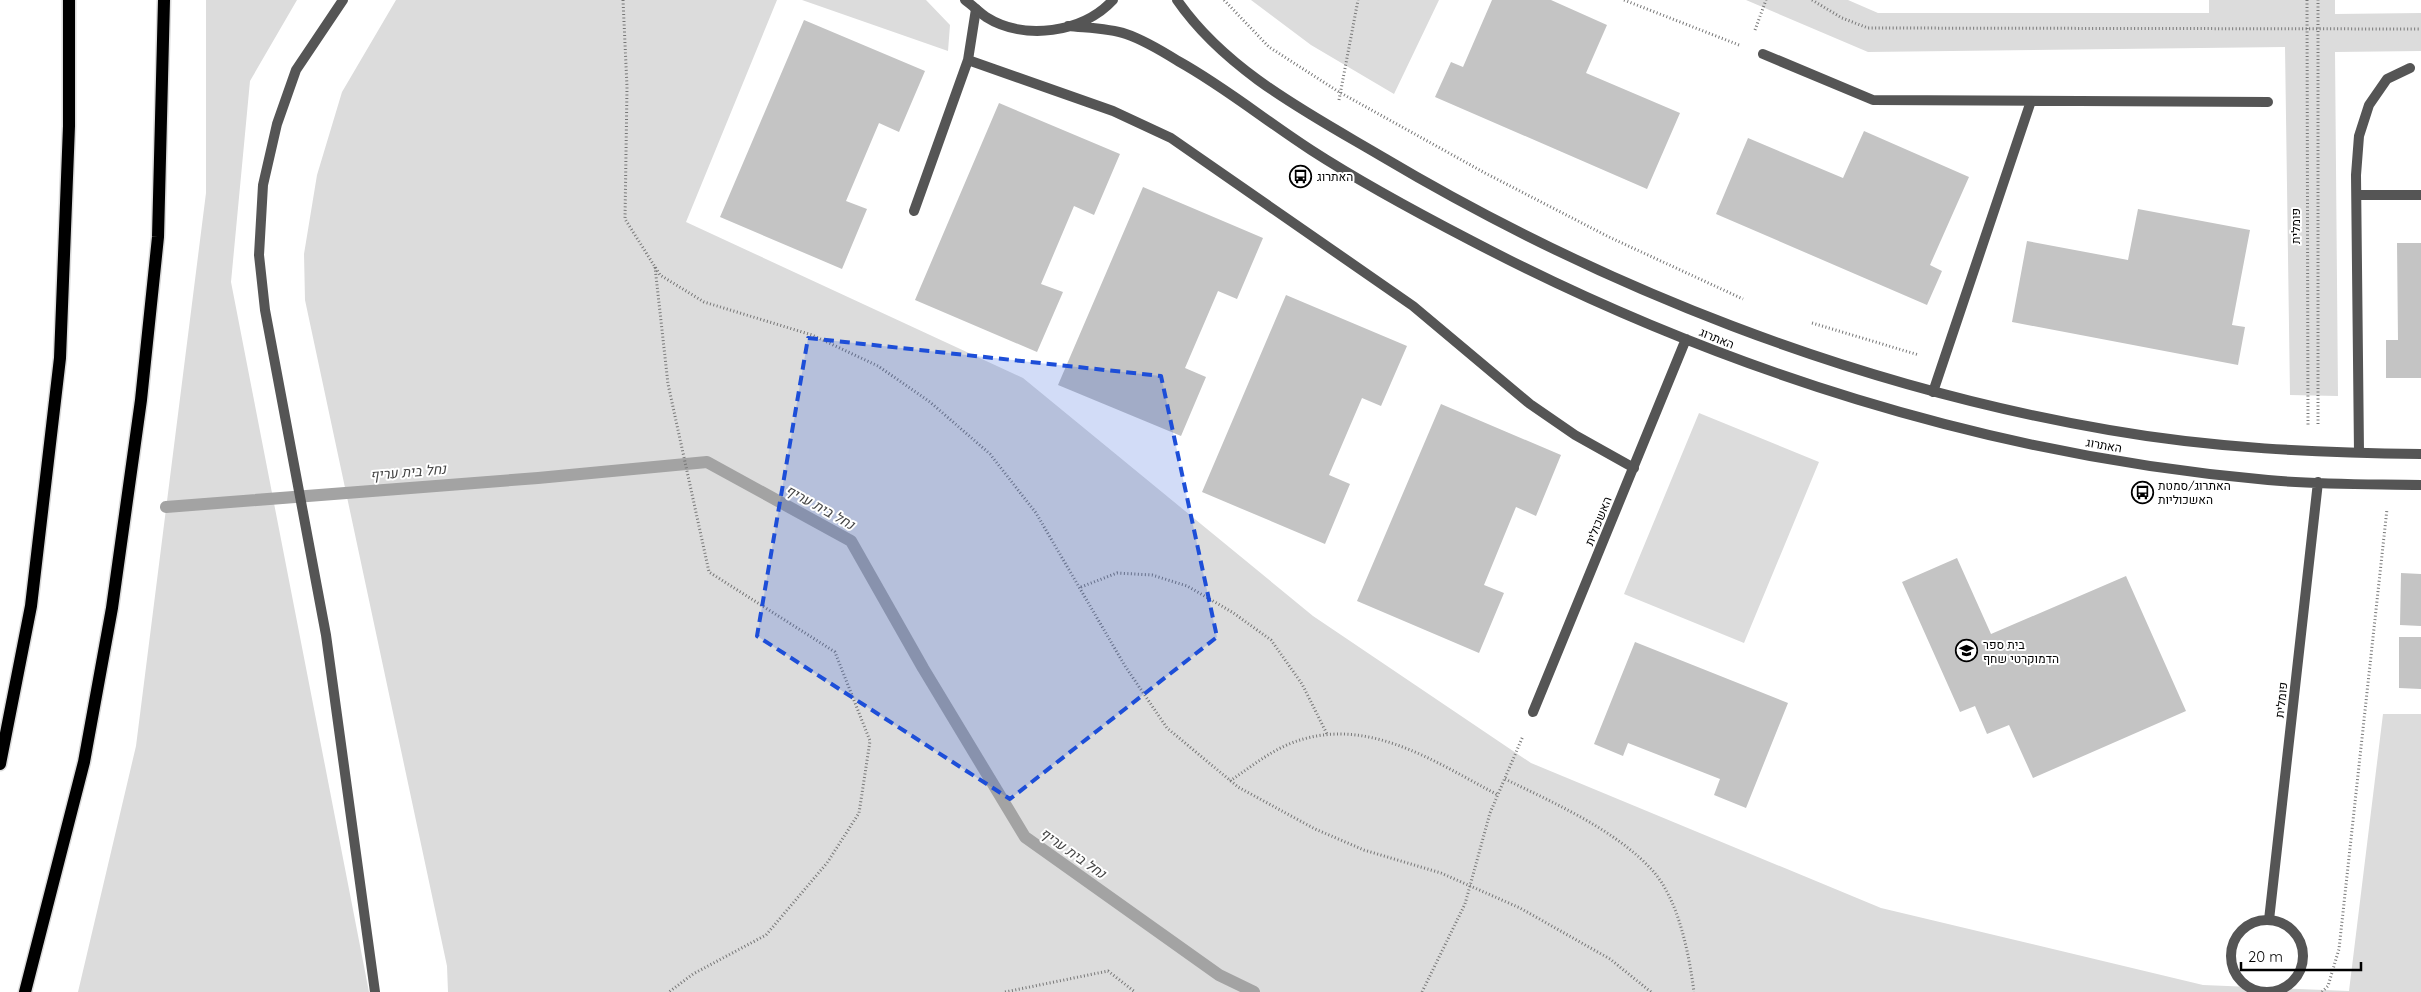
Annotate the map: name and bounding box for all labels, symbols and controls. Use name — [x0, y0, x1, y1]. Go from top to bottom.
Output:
bus stop icon: האתרוג — [1289, 164, 1313, 188]
place label: האתרוג — [1317, 169, 1353, 184]
street label: פומלית — [2288, 208, 2303, 244]
street label: האתרוג — [1697, 324, 1737, 352]
street label: האתרוג — [2085, 434, 2123, 456]
water label: נחל בית עריף — [369, 460, 448, 484]
place label: האתרוג/סמטת האשכוליות — [2158, 478, 2231, 507]
bus stop icon: האתרוג/סמטת האשכוליות — [2130, 480, 2154, 504]
water label: נחל בית עריף — [782, 481, 859, 534]
street label: האשכולית — [1581, 494, 1615, 548]
place label: בית ספר הדמוקרטי שחף — [1983, 637, 2059, 666]
school or university icon: בית ספר הדמוקרטי שחף — [1955, 639, 1979, 663]
street label: פומלית — [2272, 681, 2290, 719]
water label: נחל בית עריף — [1037, 824, 1110, 883]
scale bar — [2241, 940, 2361, 972]
text: 20 m — [2248, 947, 2283, 966]

